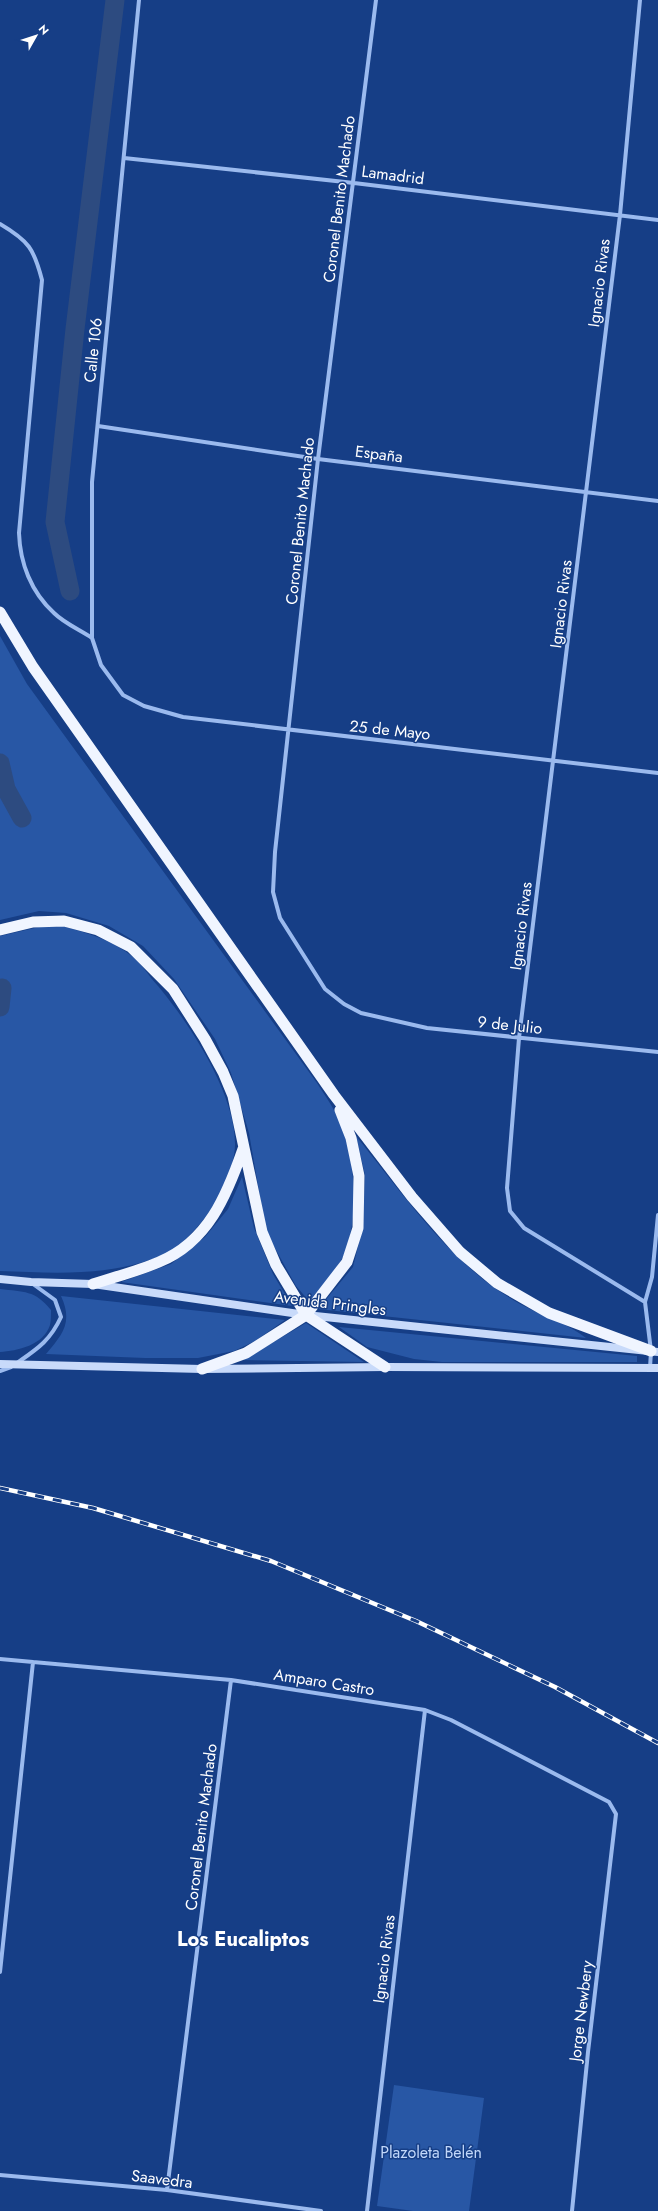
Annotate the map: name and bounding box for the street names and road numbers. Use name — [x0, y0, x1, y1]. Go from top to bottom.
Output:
street label: Coronel Benito Machado — [317, 114, 361, 284]
street label: Lamadrid — [360, 160, 426, 190]
street label: Ignacio Rivas — [582, 238, 616, 328]
street label: Calle 106 — [78, 316, 108, 384]
street label: Coronel Benito Machado — [280, 436, 320, 606]
street label: España — [354, 440, 404, 468]
street label: Ignacio Rivas — [544, 559, 578, 649]
street label: 25 de Mayo — [348, 714, 432, 746]
street label: Ignacio Rivas — [504, 881, 538, 971]
street label: 9 de Julio — [476, 1010, 544, 1040]
street label: Avenida Pringles — [273, 1285, 387, 1321]
street label: Amparo Castro — [272, 1663, 376, 1701]
street label: Coronel Benito Machado — [179, 1742, 223, 1912]
street label: Ignacio Rivas — [367, 1914, 401, 2004]
street label: Jorge Newbery — [563, 1958, 599, 2065]
street label: Saavedra — [130, 2164, 194, 2194]

